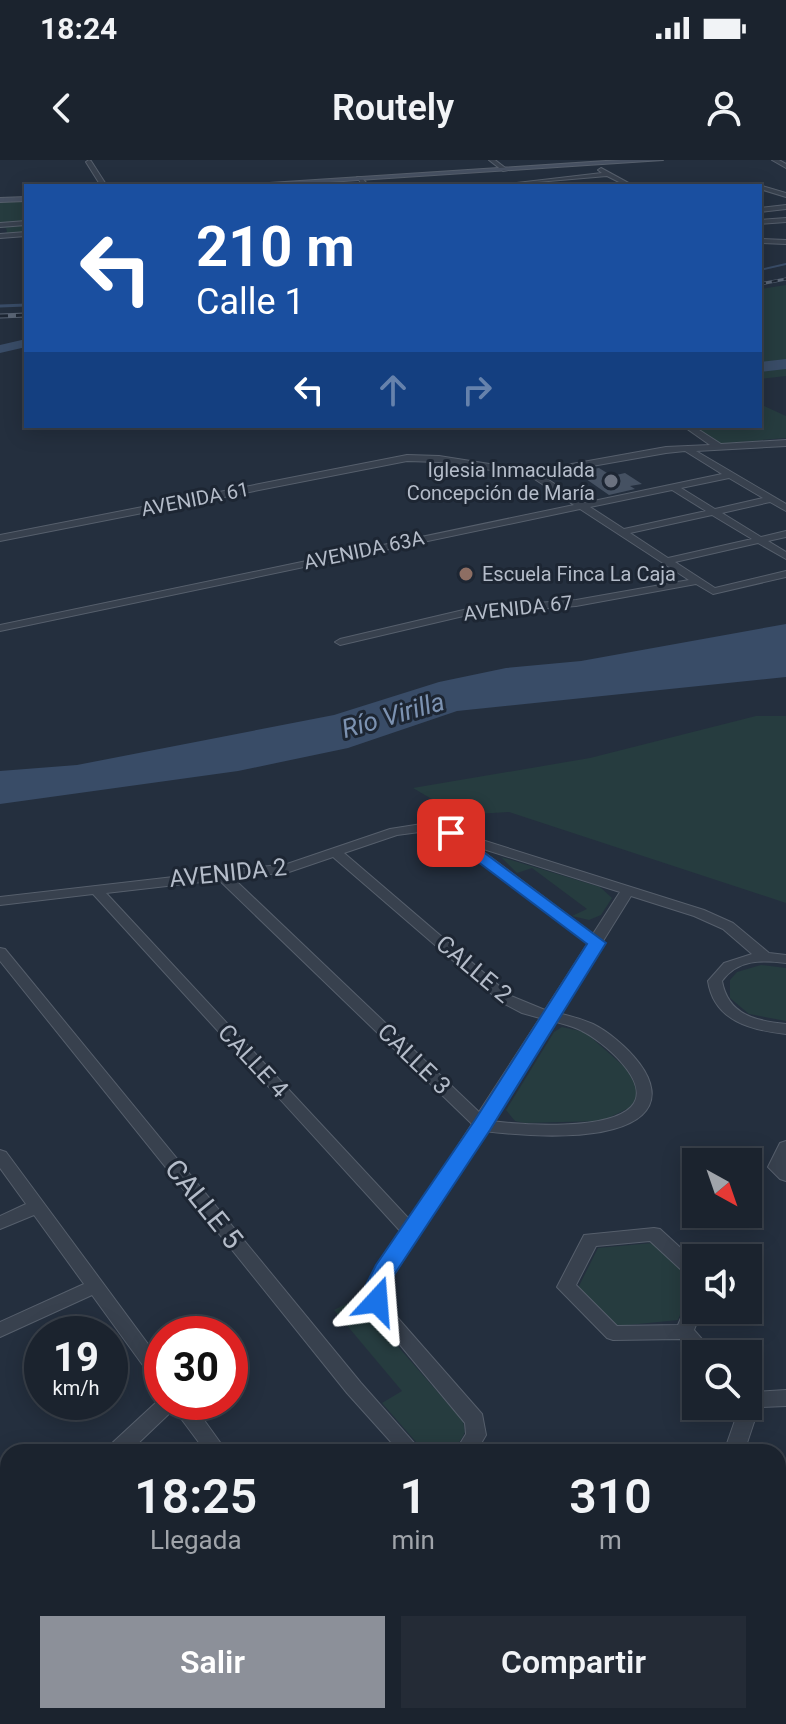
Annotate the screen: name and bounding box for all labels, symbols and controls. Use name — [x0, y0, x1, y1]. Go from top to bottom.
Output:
text: 18:24 — [40, 11, 117, 46]
icon: back — [40, 86, 84, 130]
icon: person — [702, 86, 746, 130]
text: Routely — [332, 87, 454, 129]
text: 210 m — [196, 214, 355, 280]
icon: left — [64, 216, 168, 320]
text: Calle 1 — [196, 281, 305, 323]
icon: left — [287, 368, 331, 412]
icon: ahead — [371, 368, 415, 412]
icon: right — [455, 368, 499, 412]
place label: Iglesia Inmaculada Concepción de María — [407, 458, 595, 505]
marker: Iglesia Inmaculada Concepción de María — [602, 472, 620, 490]
street label: AVENIDA 61 — [139, 477, 251, 521]
street label: AVENIDA 63A — [302, 526, 426, 574]
place label: Escuela Finca La Caja — [482, 562, 676, 586]
marker: Escuela Finca La Caja — [457, 565, 475, 583]
street label: AVENIDA 67 — [462, 590, 574, 626]
water label: Río Virilla — [338, 686, 448, 744]
pin — [417, 799, 485, 867]
icon: arrive — [429, 811, 473, 855]
street label: AVENIDA 2 — [168, 853, 288, 893]
street label: CALLE 2 — [430, 929, 518, 1009]
street label: CALLE 4 — [212, 1018, 294, 1104]
street label: CALLE 3 — [372, 1018, 456, 1100]
north arrow — [682, 1148, 762, 1228]
map controls — [682, 1148, 762, 1420]
street label: CALLE 5 — [158, 1153, 250, 1255]
button: sound — [682, 1244, 762, 1324]
position arrow — [335, 1259, 419, 1343]
speed limit sign: 30 — [144, 1316, 248, 1420]
text: 19 — [53, 1334, 99, 1381]
button: search — [682, 1340, 762, 1420]
text: km/h — [53, 1376, 99, 1400]
text: 18:25 — [134, 1468, 257, 1525]
text: 1 — [400, 1468, 427, 1525]
text: 310 — [569, 1468, 652, 1525]
text: Llegada — [150, 1525, 242, 1555]
text: min — [391, 1525, 435, 1555]
text: m — [599, 1525, 622, 1555]
button: Salir — [40, 1616, 385, 1708]
button: Compartir — [401, 1616, 746, 1708]

